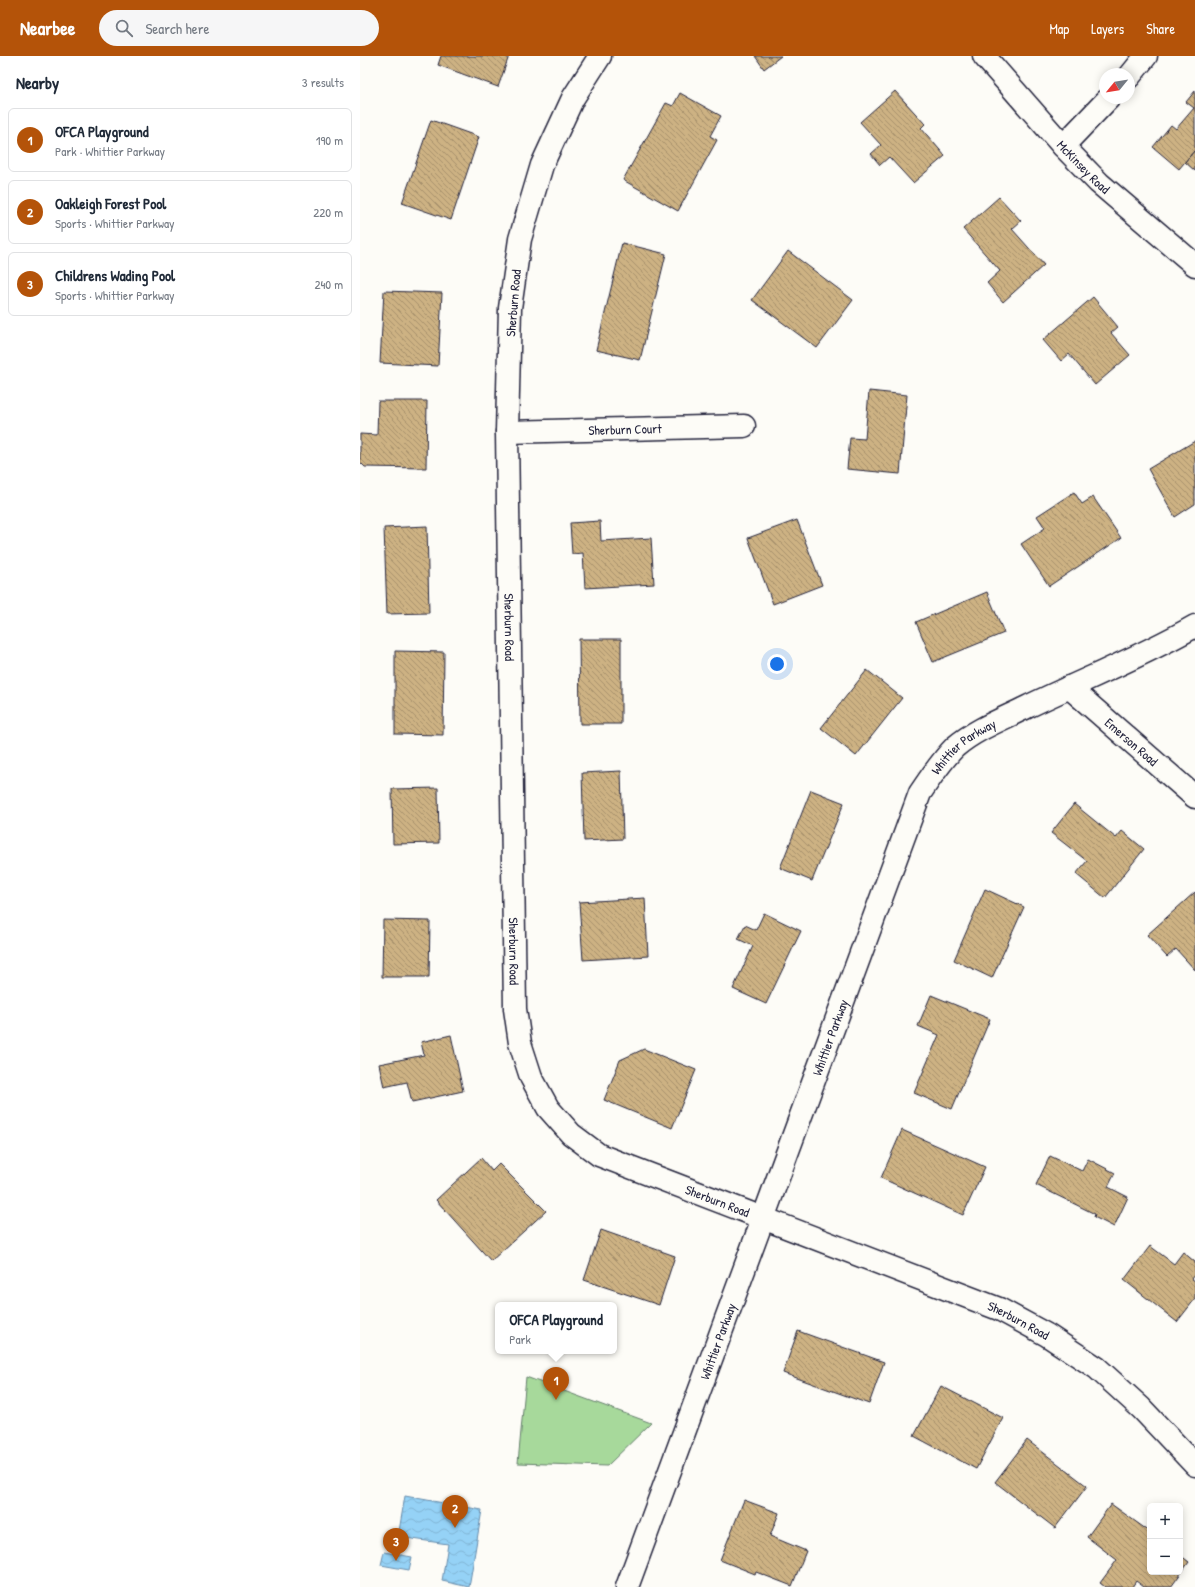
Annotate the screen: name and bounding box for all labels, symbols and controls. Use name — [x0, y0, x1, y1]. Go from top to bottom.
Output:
search box — [99, 10, 379, 46]
text: Nearbee — [20, 15, 75, 41]
icon: search — [113, 17, 135, 39]
text: Search here — [145, 18, 210, 39]
text: Map — [1049, 19, 1069, 38]
text: Layers — [1091, 19, 1124, 38]
text: Share — [1146, 19, 1175, 38]
north arrow — [1099, 68, 1135, 104]
text: Nearby — [16, 71, 59, 94]
text: 3 results — [302, 73, 344, 91]
text: OFCA Playground — [55, 121, 149, 142]
text: 1 — [28, 131, 32, 149]
text: 190 m — [316, 131, 343, 149]
street label: McKinsey Road — [1053, 136, 1114, 198]
text: Park · Whittier Parkway — [55, 142, 165, 160]
text: Oakleigh Forest Pool — [55, 193, 166, 214]
text: 2 — [27, 203, 33, 221]
text: 220 m — [313, 203, 343, 221]
text: Sports · Whittier Parkway — [55, 214, 175, 232]
text: Childrens Wading Pool — [55, 265, 175, 286]
street label: Sherburn Road — [501, 269, 525, 337]
text: 3 — [27, 275, 33, 293]
text: 240 m — [314, 275, 343, 293]
text: Sports · Whittier Parkway — [55, 286, 175, 304]
street label: Sherburn Court — [588, 419, 662, 439]
street label: Sherburn Road — [500, 593, 519, 661]
your location — [767, 654, 787, 674]
street label: Emerson Road — [1101, 713, 1162, 770]
street label: Whittier Parkway — [927, 714, 999, 778]
street label: Sherburn Road — [505, 917, 524, 985]
street label: Whittier Parkway — [808, 996, 852, 1078]
street label: Sherburn Road — [683, 1180, 752, 1221]
street label: Sherburn Road — [985, 1297, 1053, 1344]
street label: Whittier Parkway — [695, 1300, 740, 1382]
popup — [495, 1302, 617, 1354]
text: OFCA Playground — [509, 1309, 603, 1330]
text: Park — [509, 1330, 531, 1348]
pin: 1 — [543, 1367, 569, 1400]
pin: 2 — [442, 1495, 468, 1528]
map controls — [1147, 1503, 1183, 1575]
button: + — [1147, 1503, 1183, 1539]
pin: 3 — [383, 1528, 409, 1561]
button: − — [1147, 1539, 1183, 1575]

